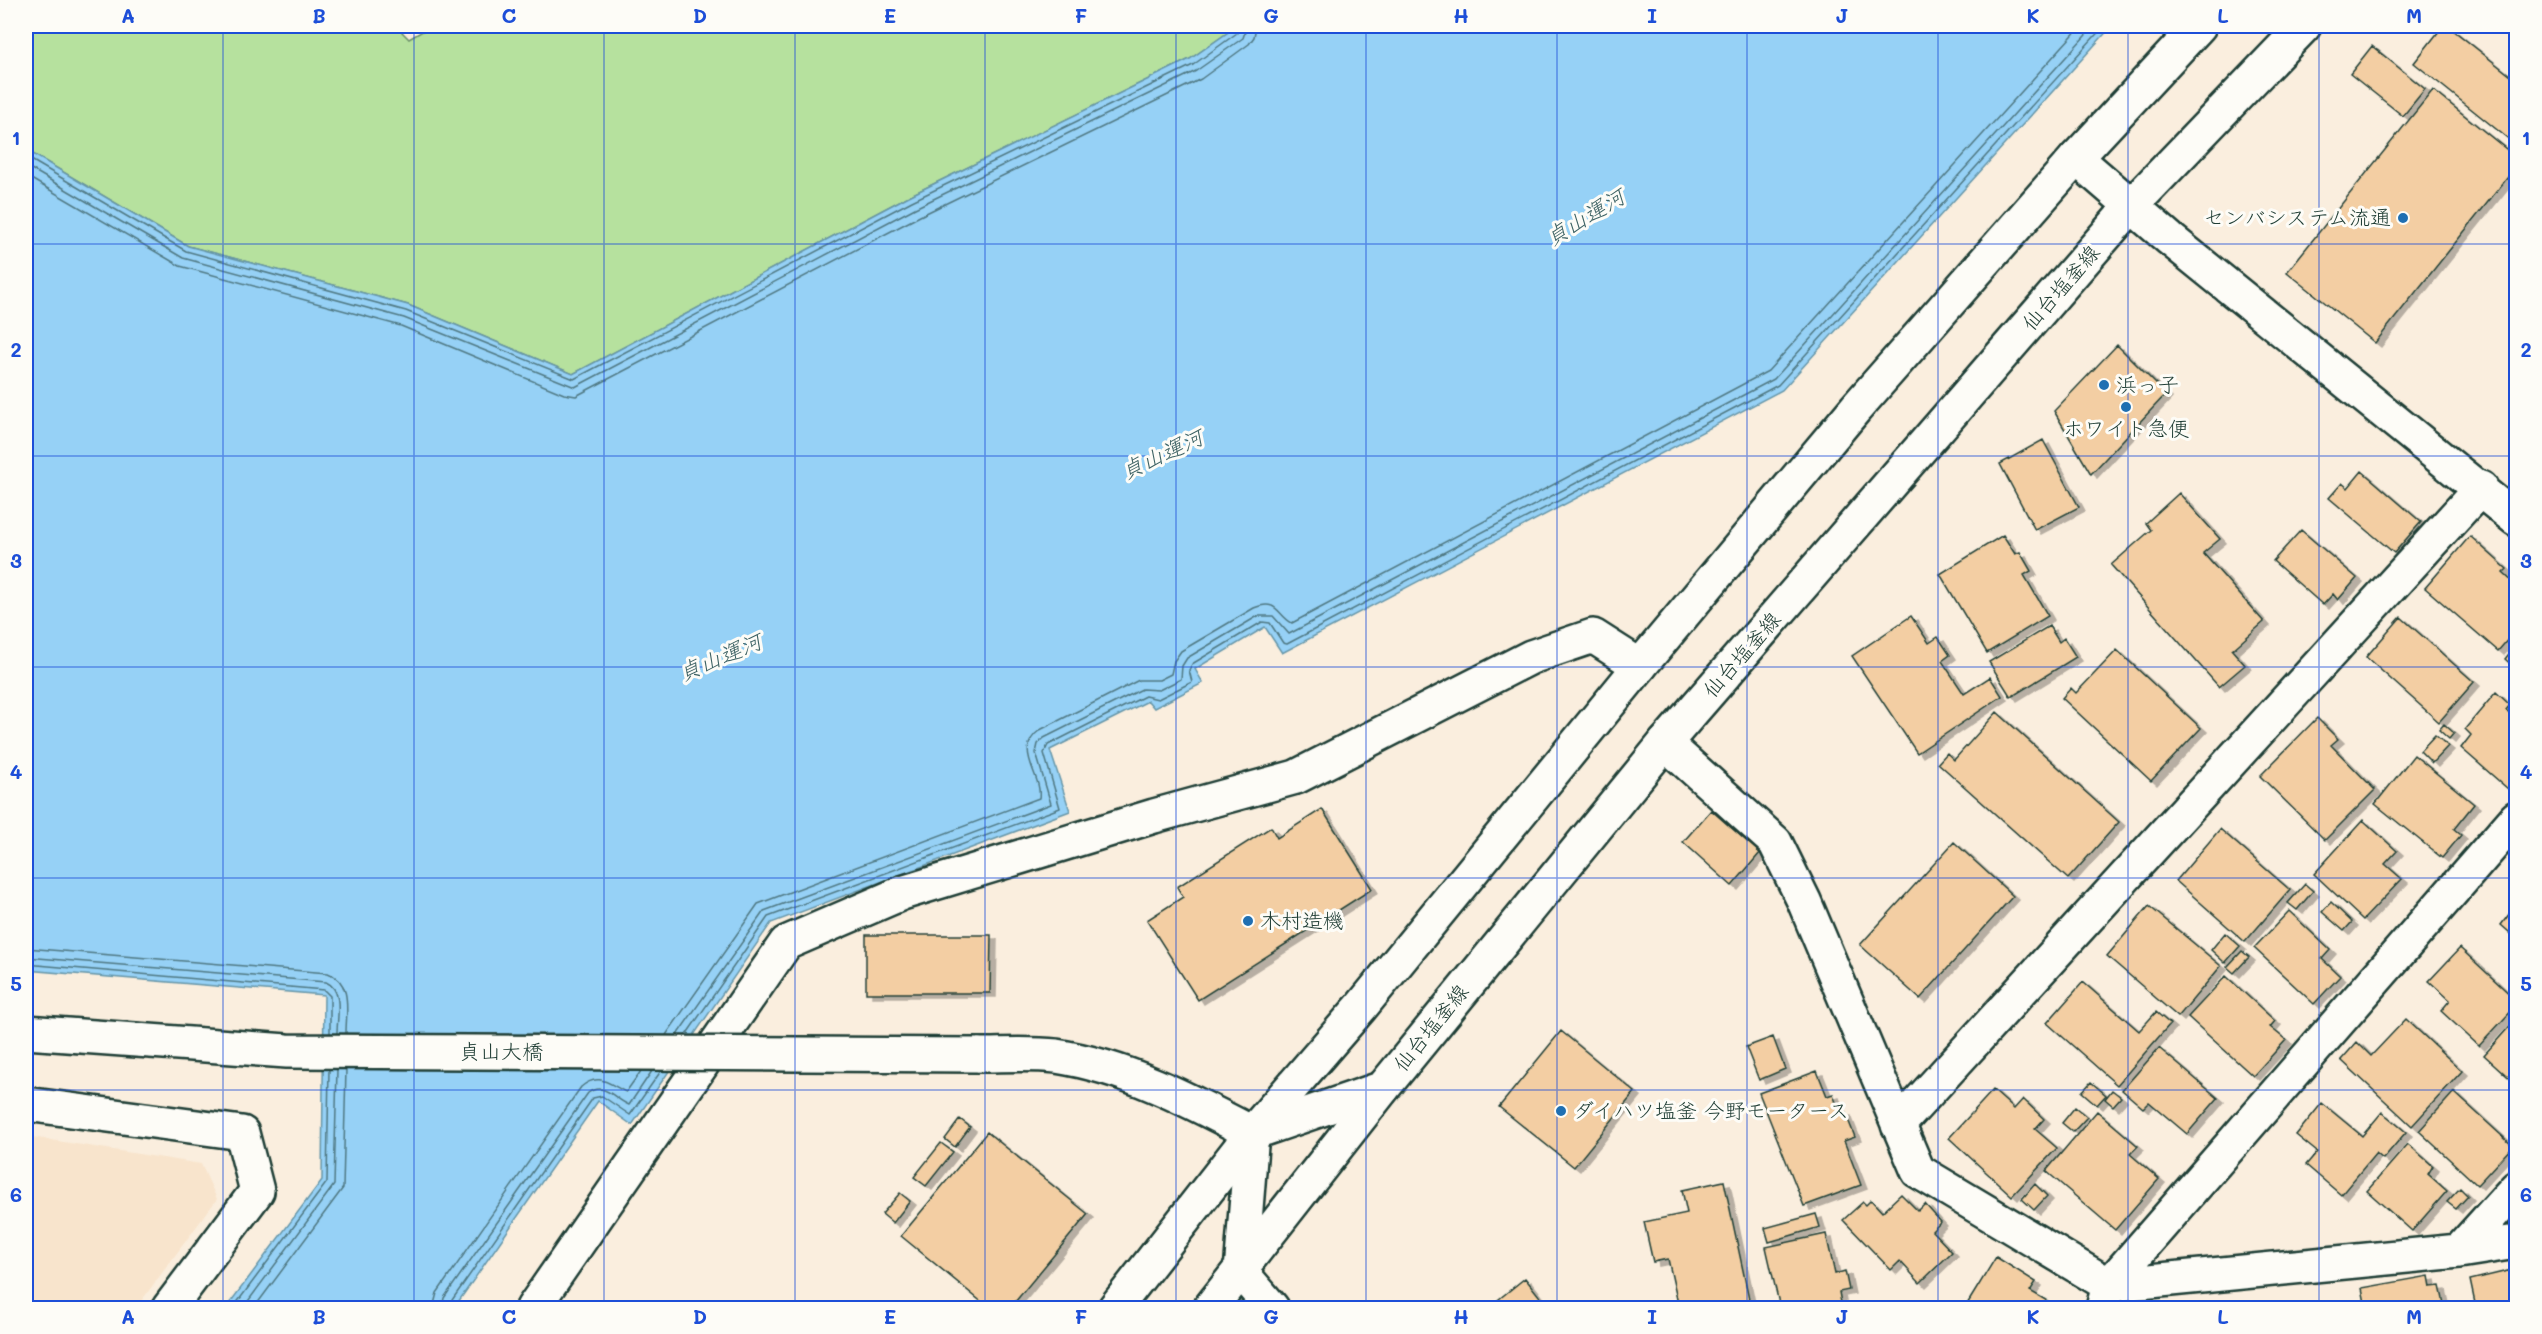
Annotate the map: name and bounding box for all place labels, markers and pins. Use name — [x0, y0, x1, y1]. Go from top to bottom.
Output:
place label: センバシステム流通 — [2203, 203, 2391, 230]
marker: センバシステム流通 — [2396, 211, 2410, 225]
place label: 浜っ子 — [2116, 370, 2179, 397]
marker: 浜っ子 — [2097, 378, 2111, 392]
marker: ホワイト急便 — [2119, 400, 2133, 414]
place label: ホワイト急便 — [2063, 414, 2189, 441]
place label: 木村造機 — [1260, 906, 1344, 933]
marker: 木村造機 — [1241, 914, 1255, 928]
place label: ダイハツ塩釜 今野モータース — [1573, 1096, 1849, 1123]
marker: ダイハツ塩釜 今野モータース — [1554, 1104, 1568, 1118]

